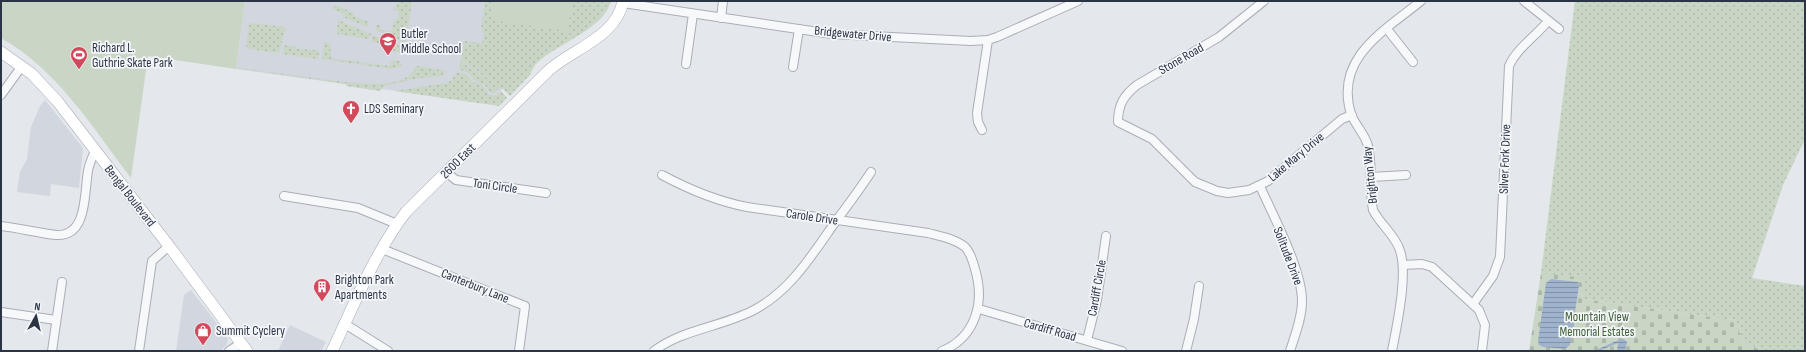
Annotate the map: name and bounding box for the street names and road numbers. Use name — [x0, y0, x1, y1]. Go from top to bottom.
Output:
street label: Bridgewater Drive — [814, 23, 892, 45]
street label: Stone Road — [1156, 40, 1206, 78]
street label: Silver Fork Drive — [1496, 124, 1514, 194]
street label: Lake Mary Drive — [1265, 129, 1327, 185]
street label: 2600 East — [437, 140, 479, 182]
street label: Brighton Way — [1359, 145, 1381, 205]
street label: Bengal Boulevard — [101, 162, 159, 230]
street label: Toni Circle — [472, 175, 518, 197]
street label: Carole Drive — [785, 205, 839, 229]
street label: Solitude Drive — [1270, 225, 1306, 287]
street label: Cardiff Circle — [1084, 259, 1110, 317]
street label: Canterbury Lane — [439, 265, 511, 307]
street label: Cardiff Road — [1022, 315, 1078, 345]

